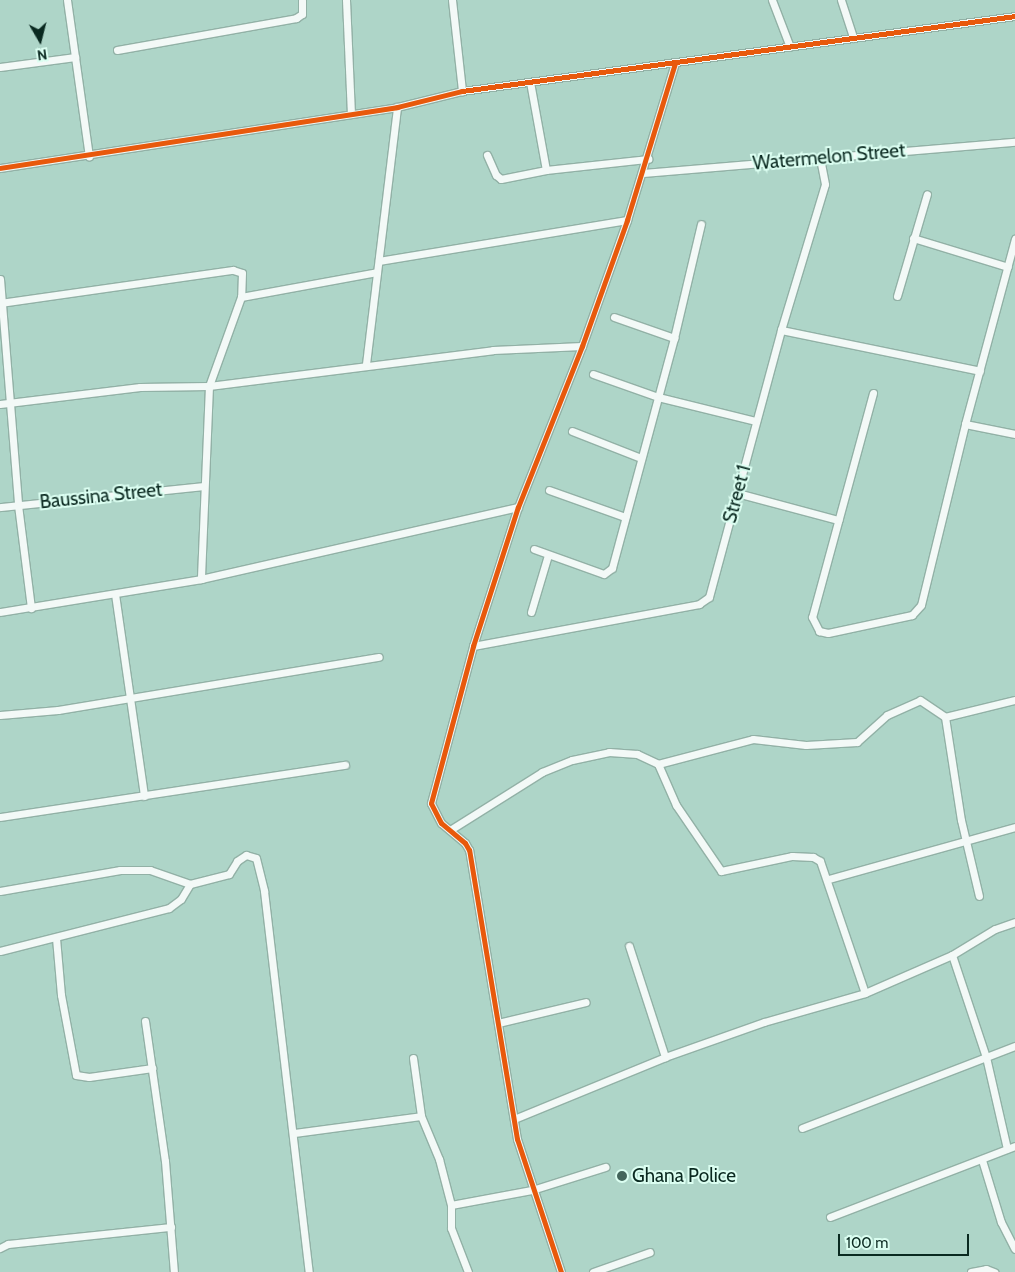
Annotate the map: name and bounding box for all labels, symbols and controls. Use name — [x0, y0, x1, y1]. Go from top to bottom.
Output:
north arrow — [15, 15, 65, 65]
text: N — [36, 45, 48, 64]
street label: Watermelon Street — [752, 139, 906, 175]
street label: Street 1 — [718, 462, 756, 526]
street label: Baussina Street — [39, 478, 163, 514]
place label: Ghana Police — [632, 1165, 736, 1187]
marker: Ghana Police — [616, 1170, 628, 1182]
scale bar — [840, 1224, 971, 1256]
text: 100 m — [846, 1234, 888, 1252]

